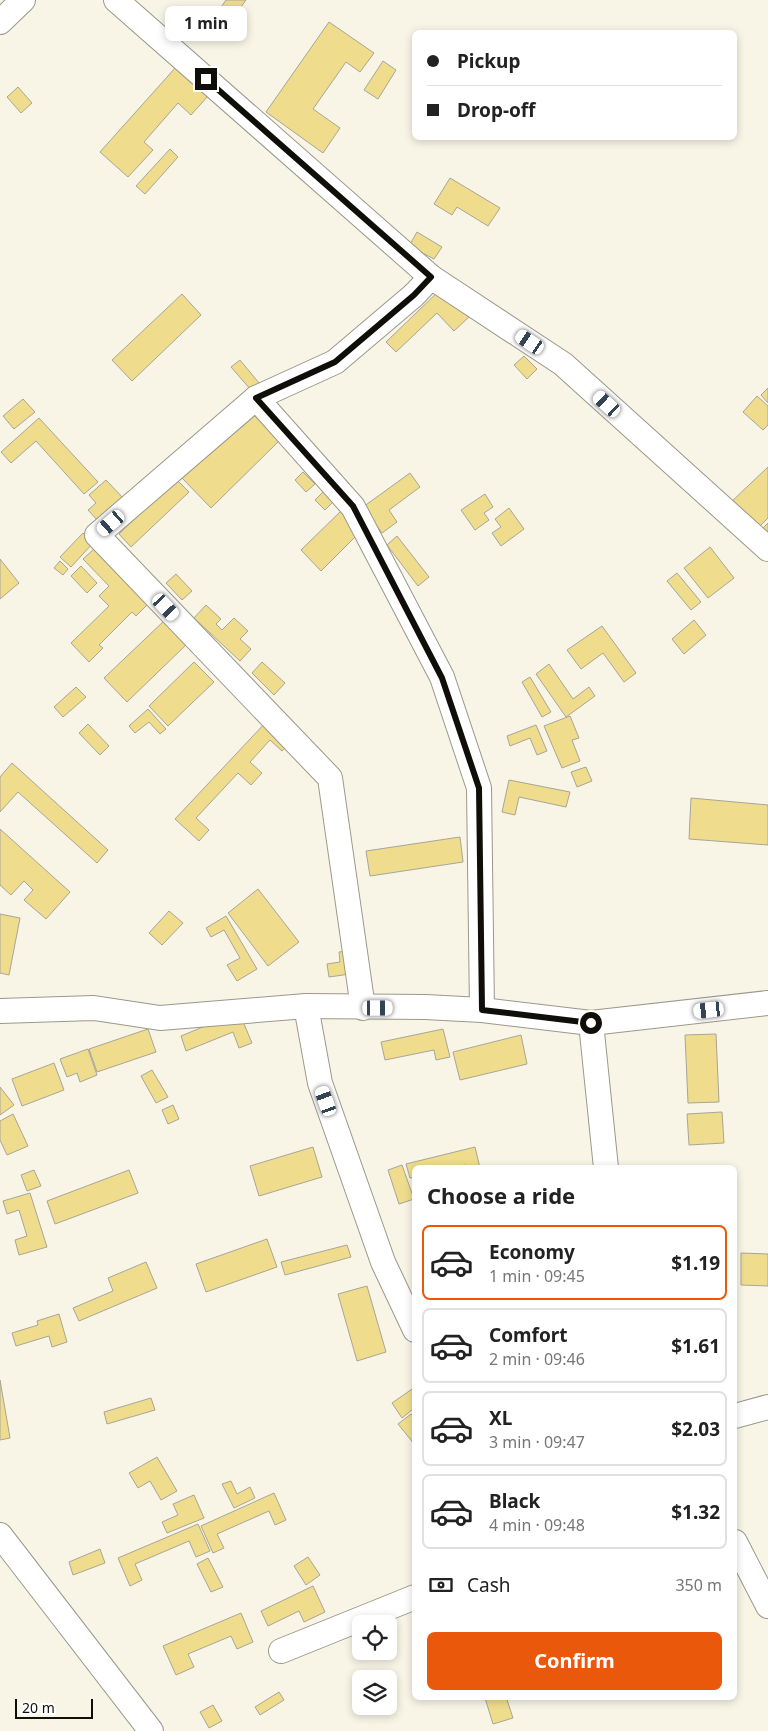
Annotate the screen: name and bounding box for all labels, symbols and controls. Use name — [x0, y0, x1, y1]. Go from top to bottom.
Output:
callout: 1 min — [165, 7, 247, 42]
text: 1 min — [184, 12, 228, 34]
text: Pickup — [457, 48, 520, 74]
route end — [195, 68, 217, 90]
text: Drop-off — [457, 97, 536, 123]
car — [513, 327, 546, 357]
car — [590, 388, 623, 420]
car — [94, 507, 127, 539]
car — [150, 591, 181, 623]
car — [363, 1001, 393, 1016]
car — [693, 1001, 724, 1019]
route start — [580, 1012, 602, 1034]
car — [313, 1084, 338, 1118]
text: Choose a ride — [427, 1180, 575, 1210]
text: Economy — [489, 1239, 575, 1265]
icon: car — [429, 1240, 474, 1285]
text: $1.19 — [671, 1250, 720, 1276]
text: 1 min · 09:45 — [489, 1265, 585, 1287]
text: Comfort — [489, 1322, 568, 1348]
icon: car — [429, 1323, 474, 1368]
text: $1.61 — [671, 1333, 720, 1359]
text: 2 min · 09:46 — [489, 1348, 585, 1370]
text: XL — [489, 1405, 512, 1431]
icon: car — [429, 1406, 474, 1451]
text: $2.03 — [671, 1416, 720, 1442]
text: 3 min · 09:47 — [489, 1431, 585, 1453]
text: Black — [489, 1488, 540, 1514]
icon: car — [429, 1489, 474, 1534]
text: $1.32 — [671, 1499, 720, 1525]
text: 4 min · 09:48 — [489, 1514, 585, 1536]
icon: cash — [427, 1571, 455, 1599]
text: Cash — [467, 1572, 511, 1598]
text: 350 m — [675, 1574, 722, 1596]
map controls — [352, 1615, 397, 1715]
button: locate — [352, 1615, 397, 1660]
button: Confirm — [427, 1632, 722, 1690]
button: layers — [352, 1670, 397, 1715]
scale bar — [15, 1696, 92, 1719]
text: 20 m — [22, 1698, 55, 1717]

